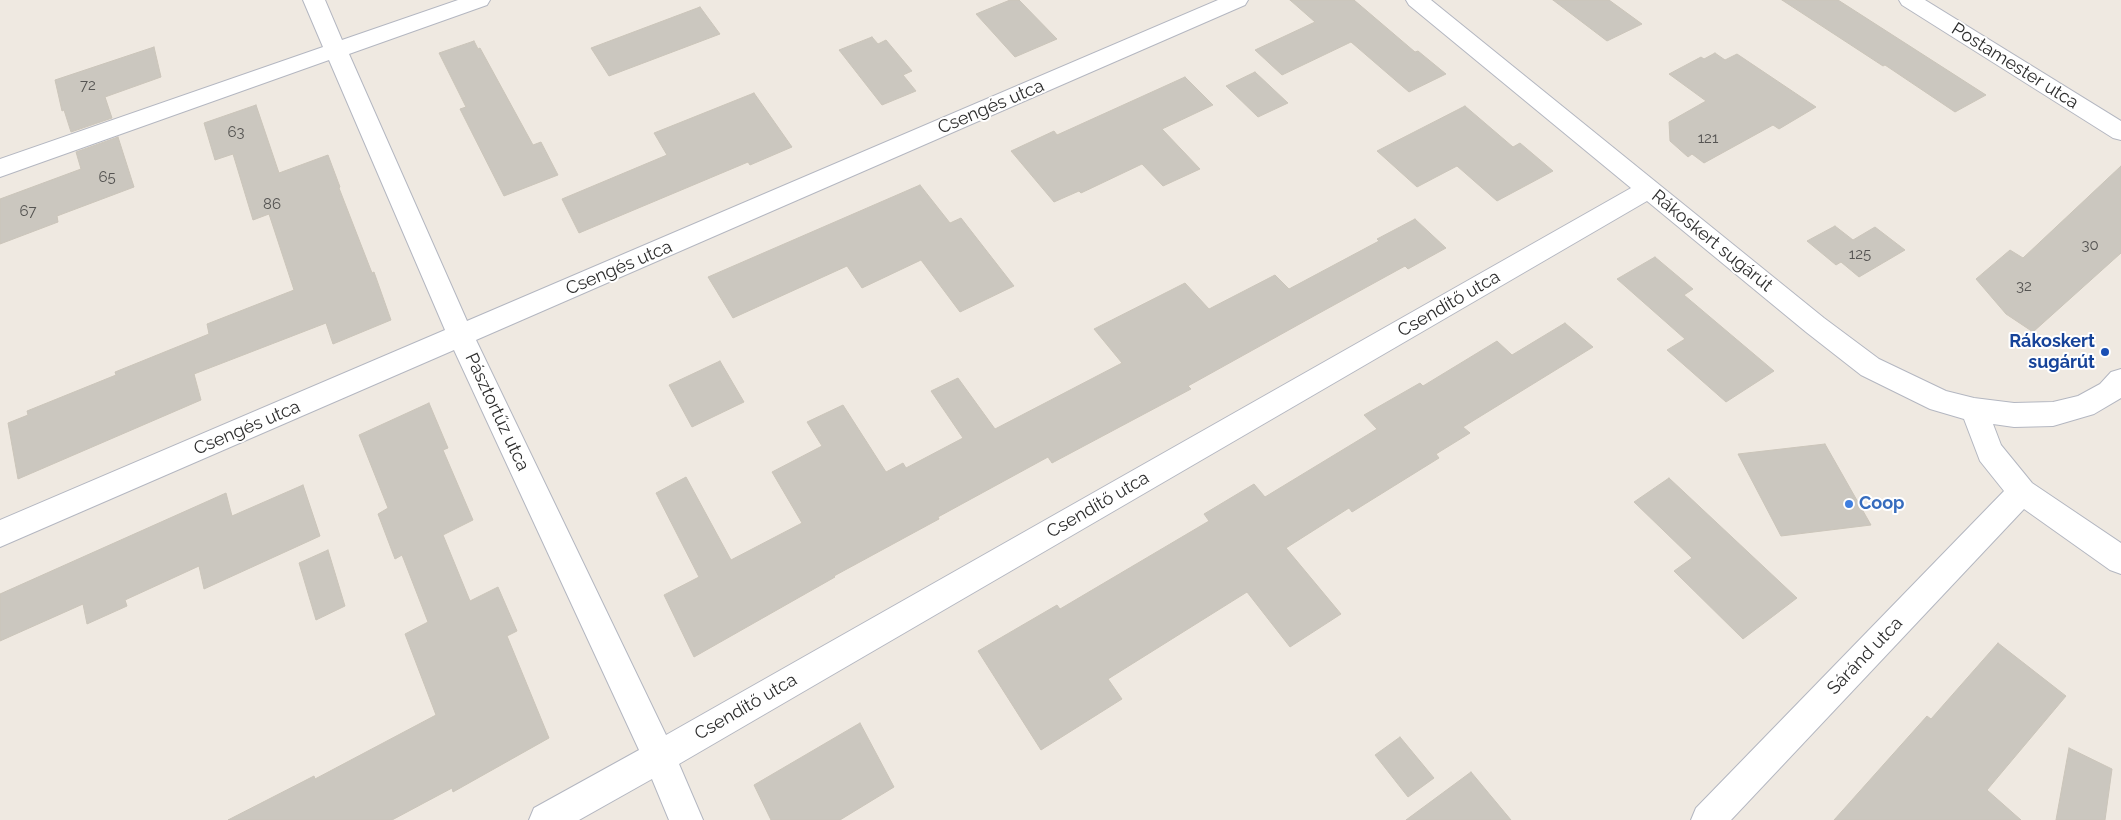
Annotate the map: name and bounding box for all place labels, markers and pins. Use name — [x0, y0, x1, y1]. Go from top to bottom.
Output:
place label: Rákoskert sugárút — [2009, 331, 2095, 374]
marker: Rákoskert sugárút — [2099, 346, 2111, 358]
place label: Coop — [1859, 493, 1905, 515]
marker: Coop — [1843, 498, 1855, 510]

